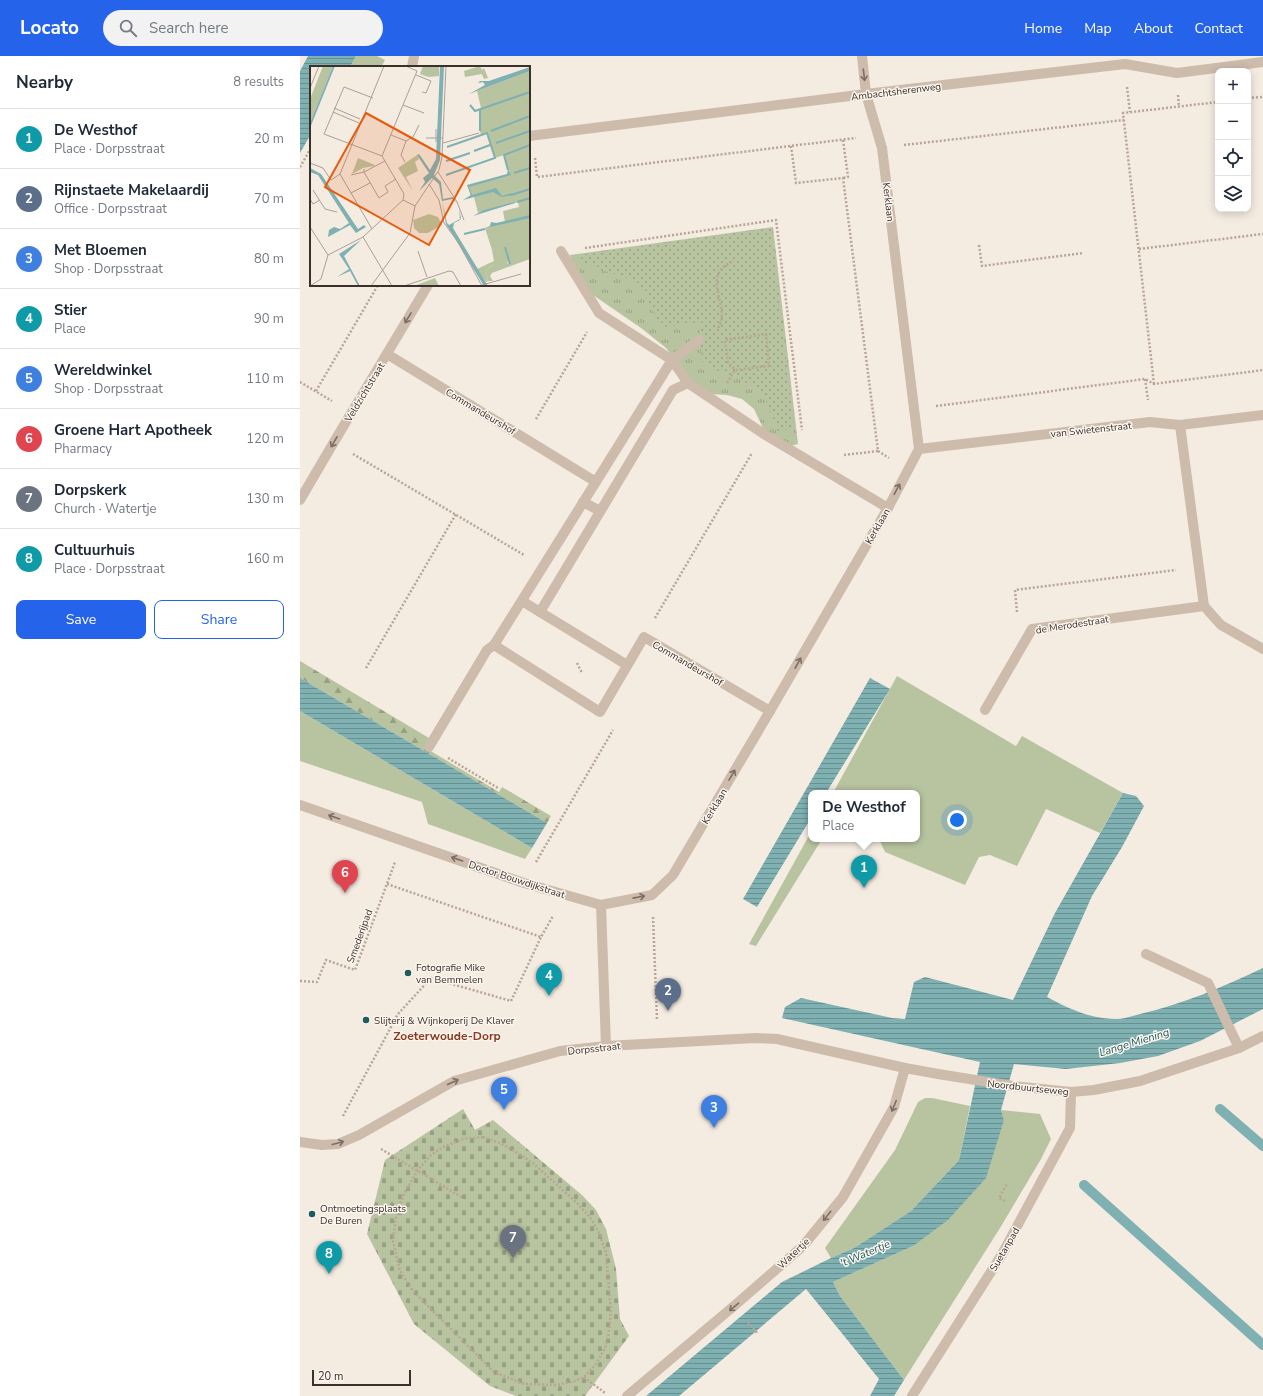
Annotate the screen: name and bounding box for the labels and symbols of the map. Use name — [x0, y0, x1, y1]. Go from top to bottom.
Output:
inset map — [310, 66, 530, 286]
one-way arrow — [860, 68, 868, 81]
street label: Ambachtsherenweg — [850, 80, 942, 104]
street label: Kerklaan — [879, 182, 897, 222]
one-way arrow — [404, 312, 412, 324]
street label: Veldzichtstraat — [341, 360, 388, 426]
street label: Commandeurshof — [443, 385, 519, 439]
street label: van Swietenstraat — [1050, 419, 1133, 441]
one-way arrow — [329, 436, 337, 448]
one-way arrow — [894, 484, 902, 496]
street label: Kerklaan — [862, 506, 894, 547]
street label: de Merodestraat — [1035, 612, 1110, 638]
street label: Commandeurshof — [650, 638, 726, 690]
one-way arrow — [794, 657, 802, 669]
one-way arrow — [729, 769, 737, 781]
street label: Kerklaan — [699, 786, 731, 827]
your location — [947, 810, 967, 830]
one-way arrow — [328, 812, 340, 820]
one-way arrow — [451, 855, 463, 863]
pin: 1 — [851, 855, 877, 888]
street label: Doctor Bouwdijkstraat — [467, 858, 567, 902]
pin: 6 — [332, 860, 358, 893]
one-way arrow — [632, 893, 645, 901]
street label: Smederijpad — [344, 907, 376, 965]
place label: Fotografie Mike van Bemmelen — [416, 961, 485, 987]
pin: 4 — [536, 963, 562, 996]
marker: Fotografie Mike van Bemmelen — [403, 968, 413, 978]
pin: 2 — [655, 978, 681, 1011]
place label: Slijterij & Wijnkoperij De Klaver — [374, 1014, 515, 1028]
marker: Slijterij & Wijnkoperij De Klaver — [361, 1015, 371, 1025]
water label: Lange Miening — [1097, 1025, 1172, 1060]
district label: Zoeterwoude-Dorp — [393, 1028, 501, 1044]
street label: Dorpsstraat — [567, 1039, 622, 1059]
pin: 5 — [491, 1077, 517, 1110]
street label: Noordbuurtseweg — [986, 1077, 1069, 1099]
one-way arrow — [447, 1078, 459, 1085]
pin: 3 — [701, 1095, 727, 1128]
one-way arrow — [889, 1099, 897, 1111]
one-way arrow — [332, 1139, 345, 1146]
place label: Ontmoetingsplaats De Buren — [320, 1202, 406, 1228]
marker: Ontmoetingsplaats De Buren — [307, 1209, 317, 1219]
one-way arrow — [822, 1211, 831, 1222]
pin: 7 — [500, 1225, 526, 1258]
street label: Suetanpad — [987, 1225, 1023, 1274]
street label: Watertje — [775, 1235, 813, 1272]
water label: 't Watertje — [838, 1236, 892, 1271]
pin: 8 — [316, 1241, 342, 1274]
one-way arrow — [728, 1302, 739, 1311]
scale bar — [312, 1368, 411, 1387]

